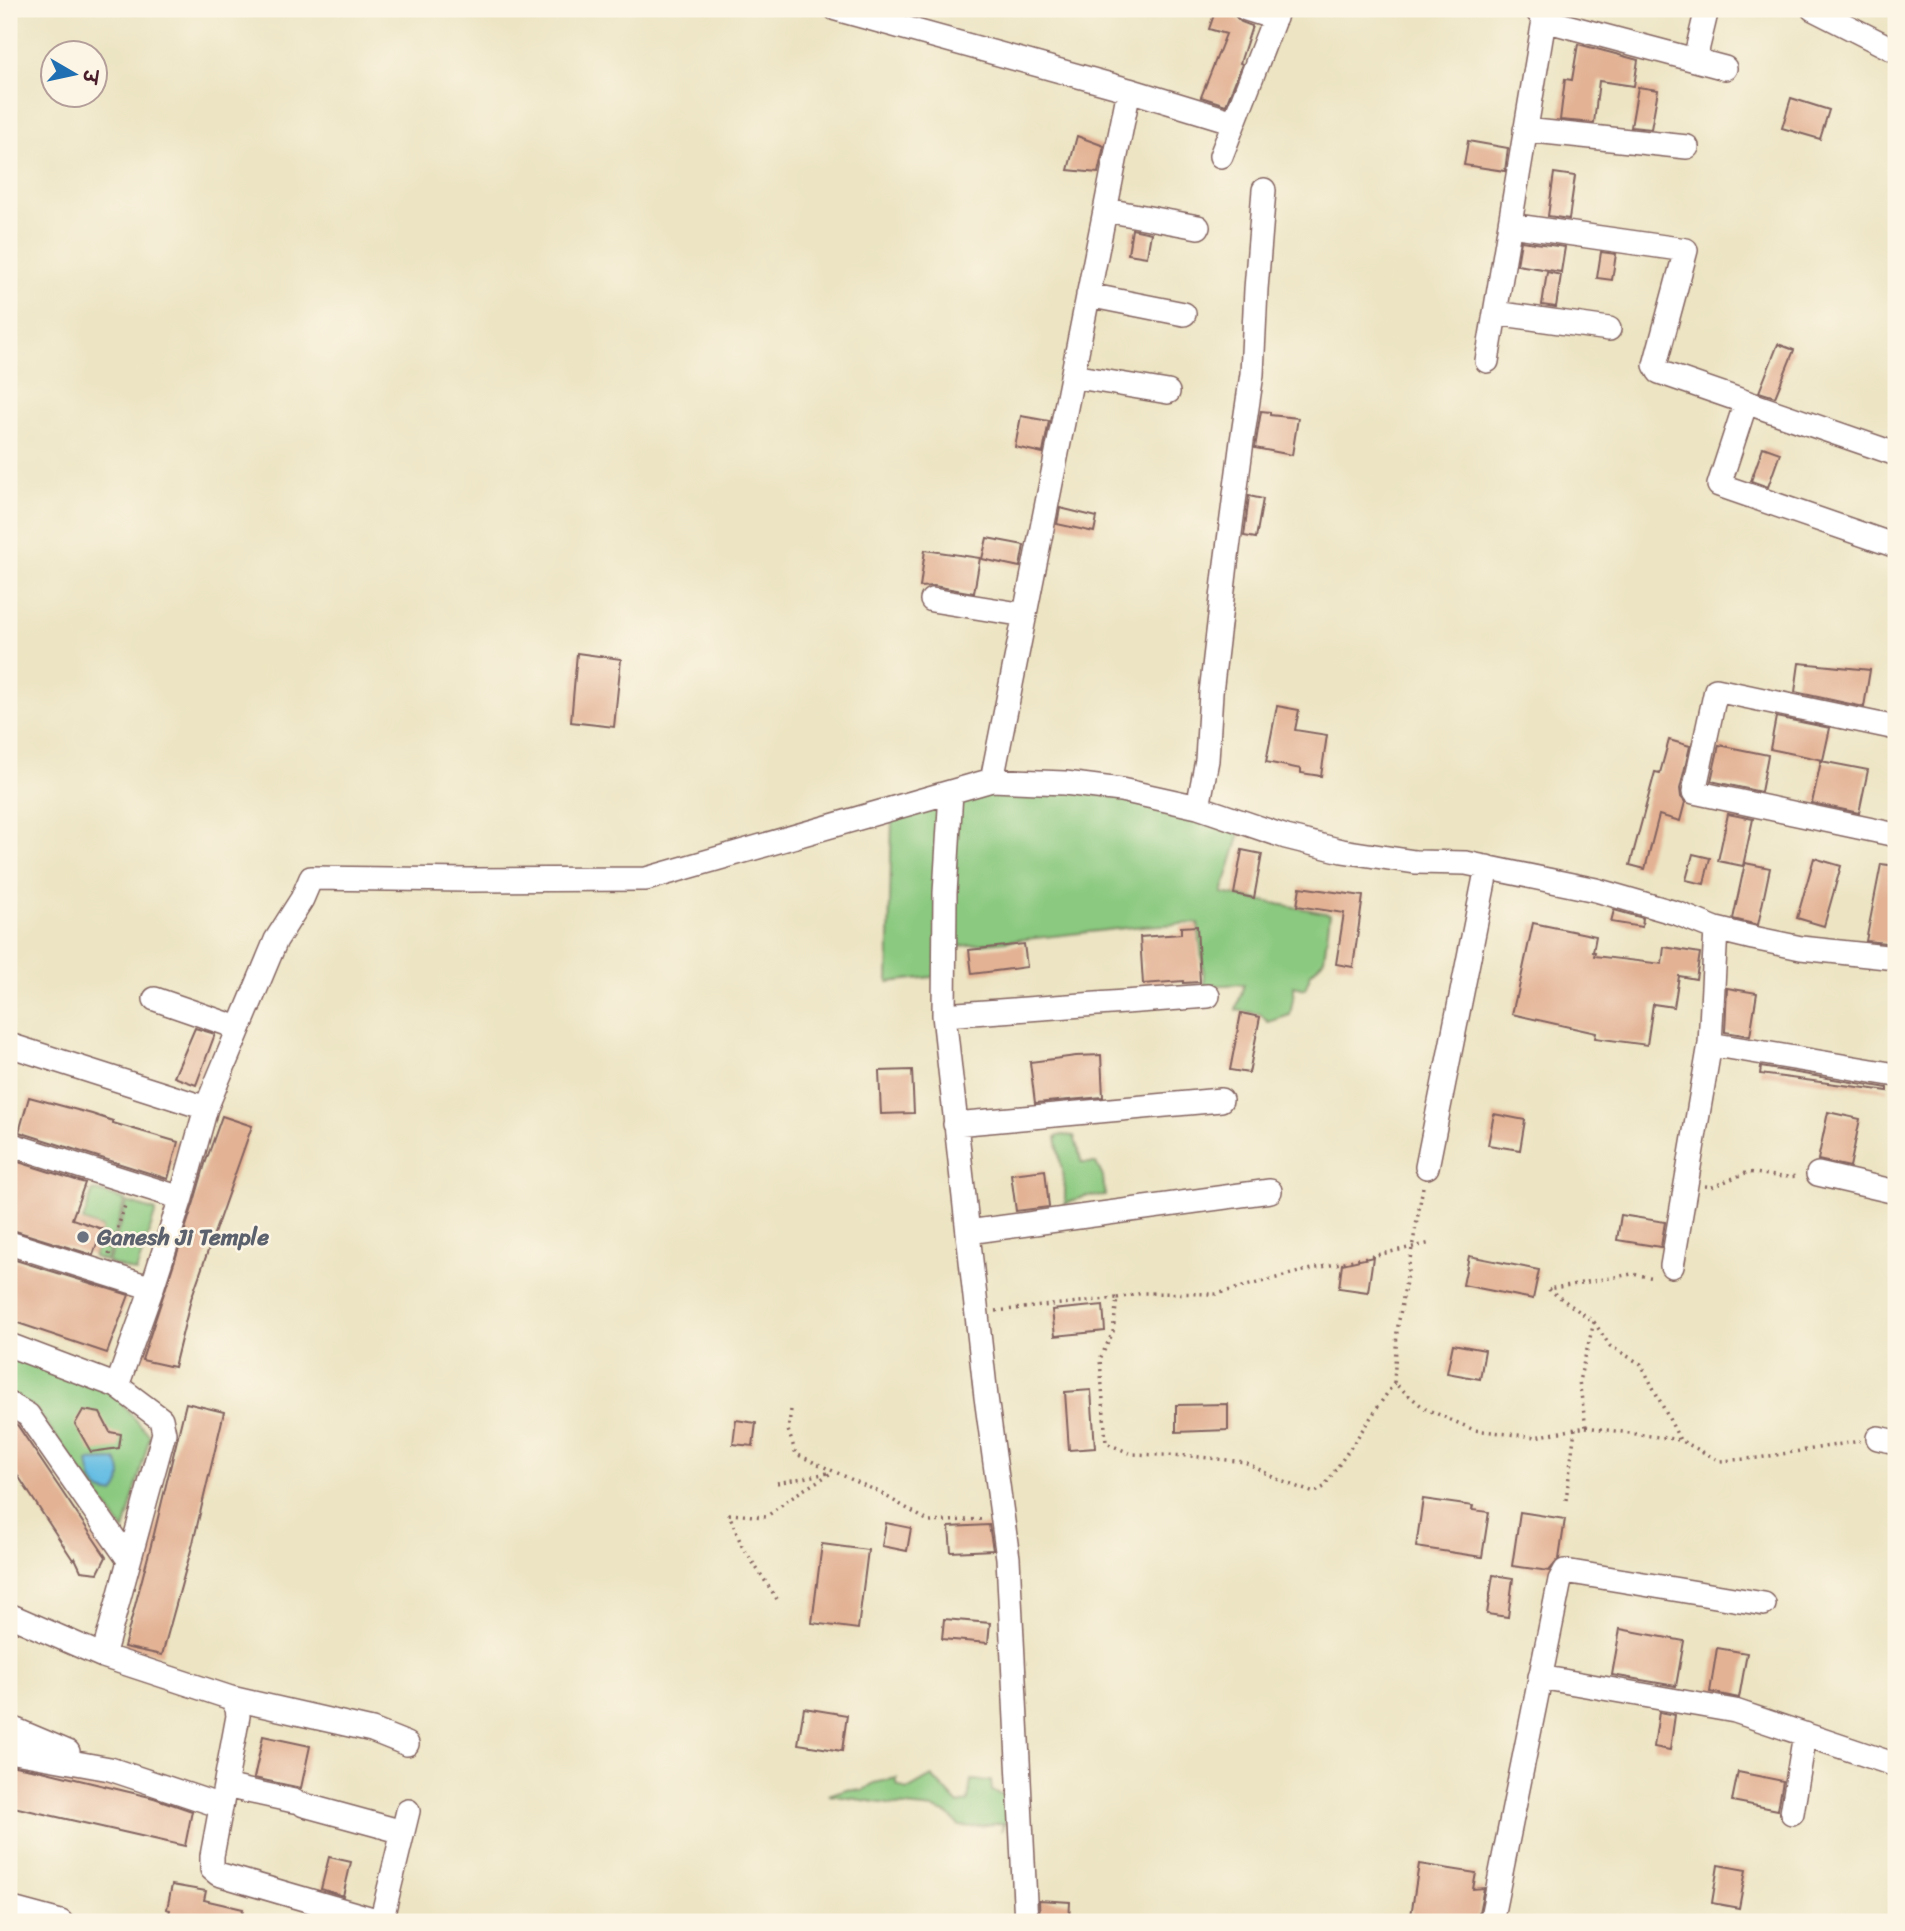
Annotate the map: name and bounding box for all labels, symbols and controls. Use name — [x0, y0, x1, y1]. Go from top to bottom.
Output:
north arrow — [38, 38, 108, 108]
text: उ — [73, 66, 108, 88]
place label: Ganesh Ji Temple — [96, 1217, 269, 1258]
marker: Ganesh Ji Temple — [75, 1229, 91, 1245]

